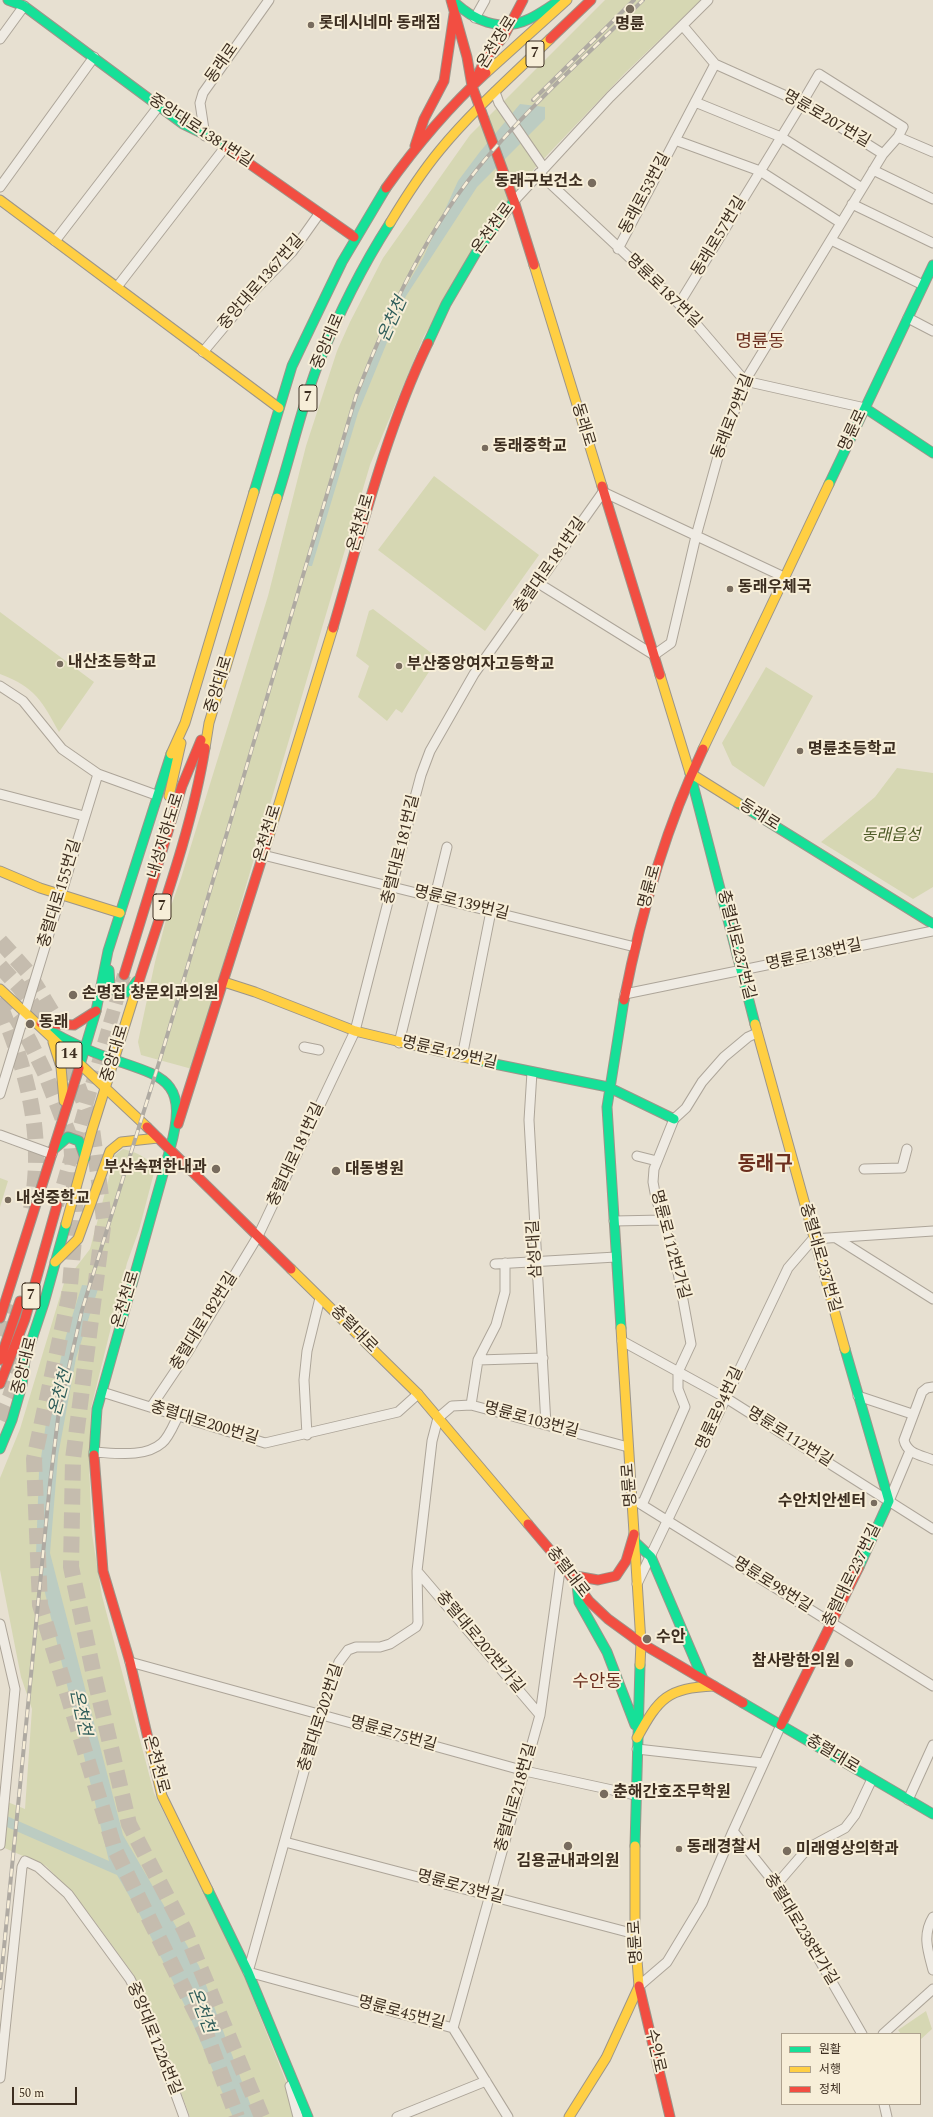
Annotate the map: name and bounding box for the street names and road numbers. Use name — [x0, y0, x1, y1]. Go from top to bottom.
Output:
street label: 온천장로 — [474, 13, 522, 73]
street label: 동래로 — [202, 40, 244, 88]
road number: 7 — [526, 41, 544, 67]
street label: 명륜로207번길 — [779, 87, 873, 153]
street label: 중앙대로1381번길 — [144, 91, 256, 173]
street label: 동래로53번길 — [616, 150, 676, 238]
street label: 동래로57번길 — [689, 194, 751, 280]
street label: 온천천로 — [469, 200, 519, 258]
street label: 중앙대로1367번길 — [215, 231, 309, 335]
street label: 명륜로187번길 — [621, 251, 705, 333]
street label: 중앙대로 — [309, 311, 349, 373]
street label: 동래로79번길 — [709, 372, 759, 462]
road number: 7 — [299, 385, 317, 411]
street label: 동래로 — [566, 401, 598, 449]
street label: 명륜로 — [836, 407, 872, 455]
street label: 온천천로 — [345, 492, 379, 554]
street label: 충렬대로181번길 — [511, 514, 591, 618]
street label: 중앙대로 — [202, 654, 238, 716]
street label: 내성지하도로 — [145, 791, 189, 881]
street label: 충렬대로181번길 — [379, 793, 425, 907]
street label: 동래로 — [735, 796, 783, 836]
street label: 온천천로 — [251, 803, 287, 865]
street label: 충렬대로155번길 — [35, 837, 87, 951]
street label: 명륜로 — [636, 863, 666, 911]
street label: 명륜로139번길 — [411, 883, 511, 925]
street label: 충렬대로237번길 — [712, 888, 758, 1002]
road number: 7 — [153, 894, 171, 920]
street label: 명륜로138번길 — [764, 936, 864, 976]
street label: 중앙대로 — [98, 1023, 134, 1085]
street label: 명륜로129번길 — [399, 1034, 499, 1074]
road number: 14 — [56, 1042, 82, 1068]
street label: 충렬대로181번길 — [265, 1100, 329, 1210]
street label: 명륜로112번가길 — [645, 1188, 693, 1302]
street label: 충렬대로237번길 — [794, 1201, 844, 1315]
street label: 삼성대길 — [525, 1219, 547, 1279]
street label: 온천천로 — [109, 1269, 145, 1331]
street label: 충렬대로182번길 — [167, 1269, 243, 1375]
road number: 7 — [22, 1283, 40, 1309]
street label: 충렬대로 — [325, 1302, 381, 1358]
street label: 중앙대로 — [10, 1335, 42, 1397]
street label: 명륜로94번길 — [693, 1364, 749, 1454]
street label: 충렬대로200번길 — [147, 1398, 261, 1450]
street label: 명륜로103번길 — [481, 1399, 581, 1443]
street label: 명륜로112번길 — [743, 1404, 835, 1472]
street label: 명륜로 — [620, 1462, 642, 1508]
street label: 충렬대로237번길 — [820, 1521, 886, 1631]
street label: 충렬대로 — [541, 1544, 593, 1602]
street label: 명륜로98번길 — [729, 1554, 815, 1618]
street label: 충렬대로202번가길 — [431, 1588, 527, 1698]
street label: 충렬대로202번길 — [296, 1662, 348, 1774]
street label: 명륜로75번길 — [347, 1713, 439, 1757]
street label: 충렬대로 — [802, 1732, 862, 1778]
street label: 온천천로 — [138, 1734, 172, 1796]
street label: 충렬대로218번길 — [492, 1741, 542, 1855]
street label: 명륜로73번길 — [414, 1867, 506, 1909]
street label: 충렬대로238번가길 — [759, 1871, 841, 1989]
street label: 명륜로 — [626, 1919, 648, 1965]
street label: 중앙대로1226번길 — [122, 1980, 184, 2098]
street label: 명륜로45번길 — [355, 1993, 447, 2035]
street label: 수안로 — [640, 2027, 668, 2075]

